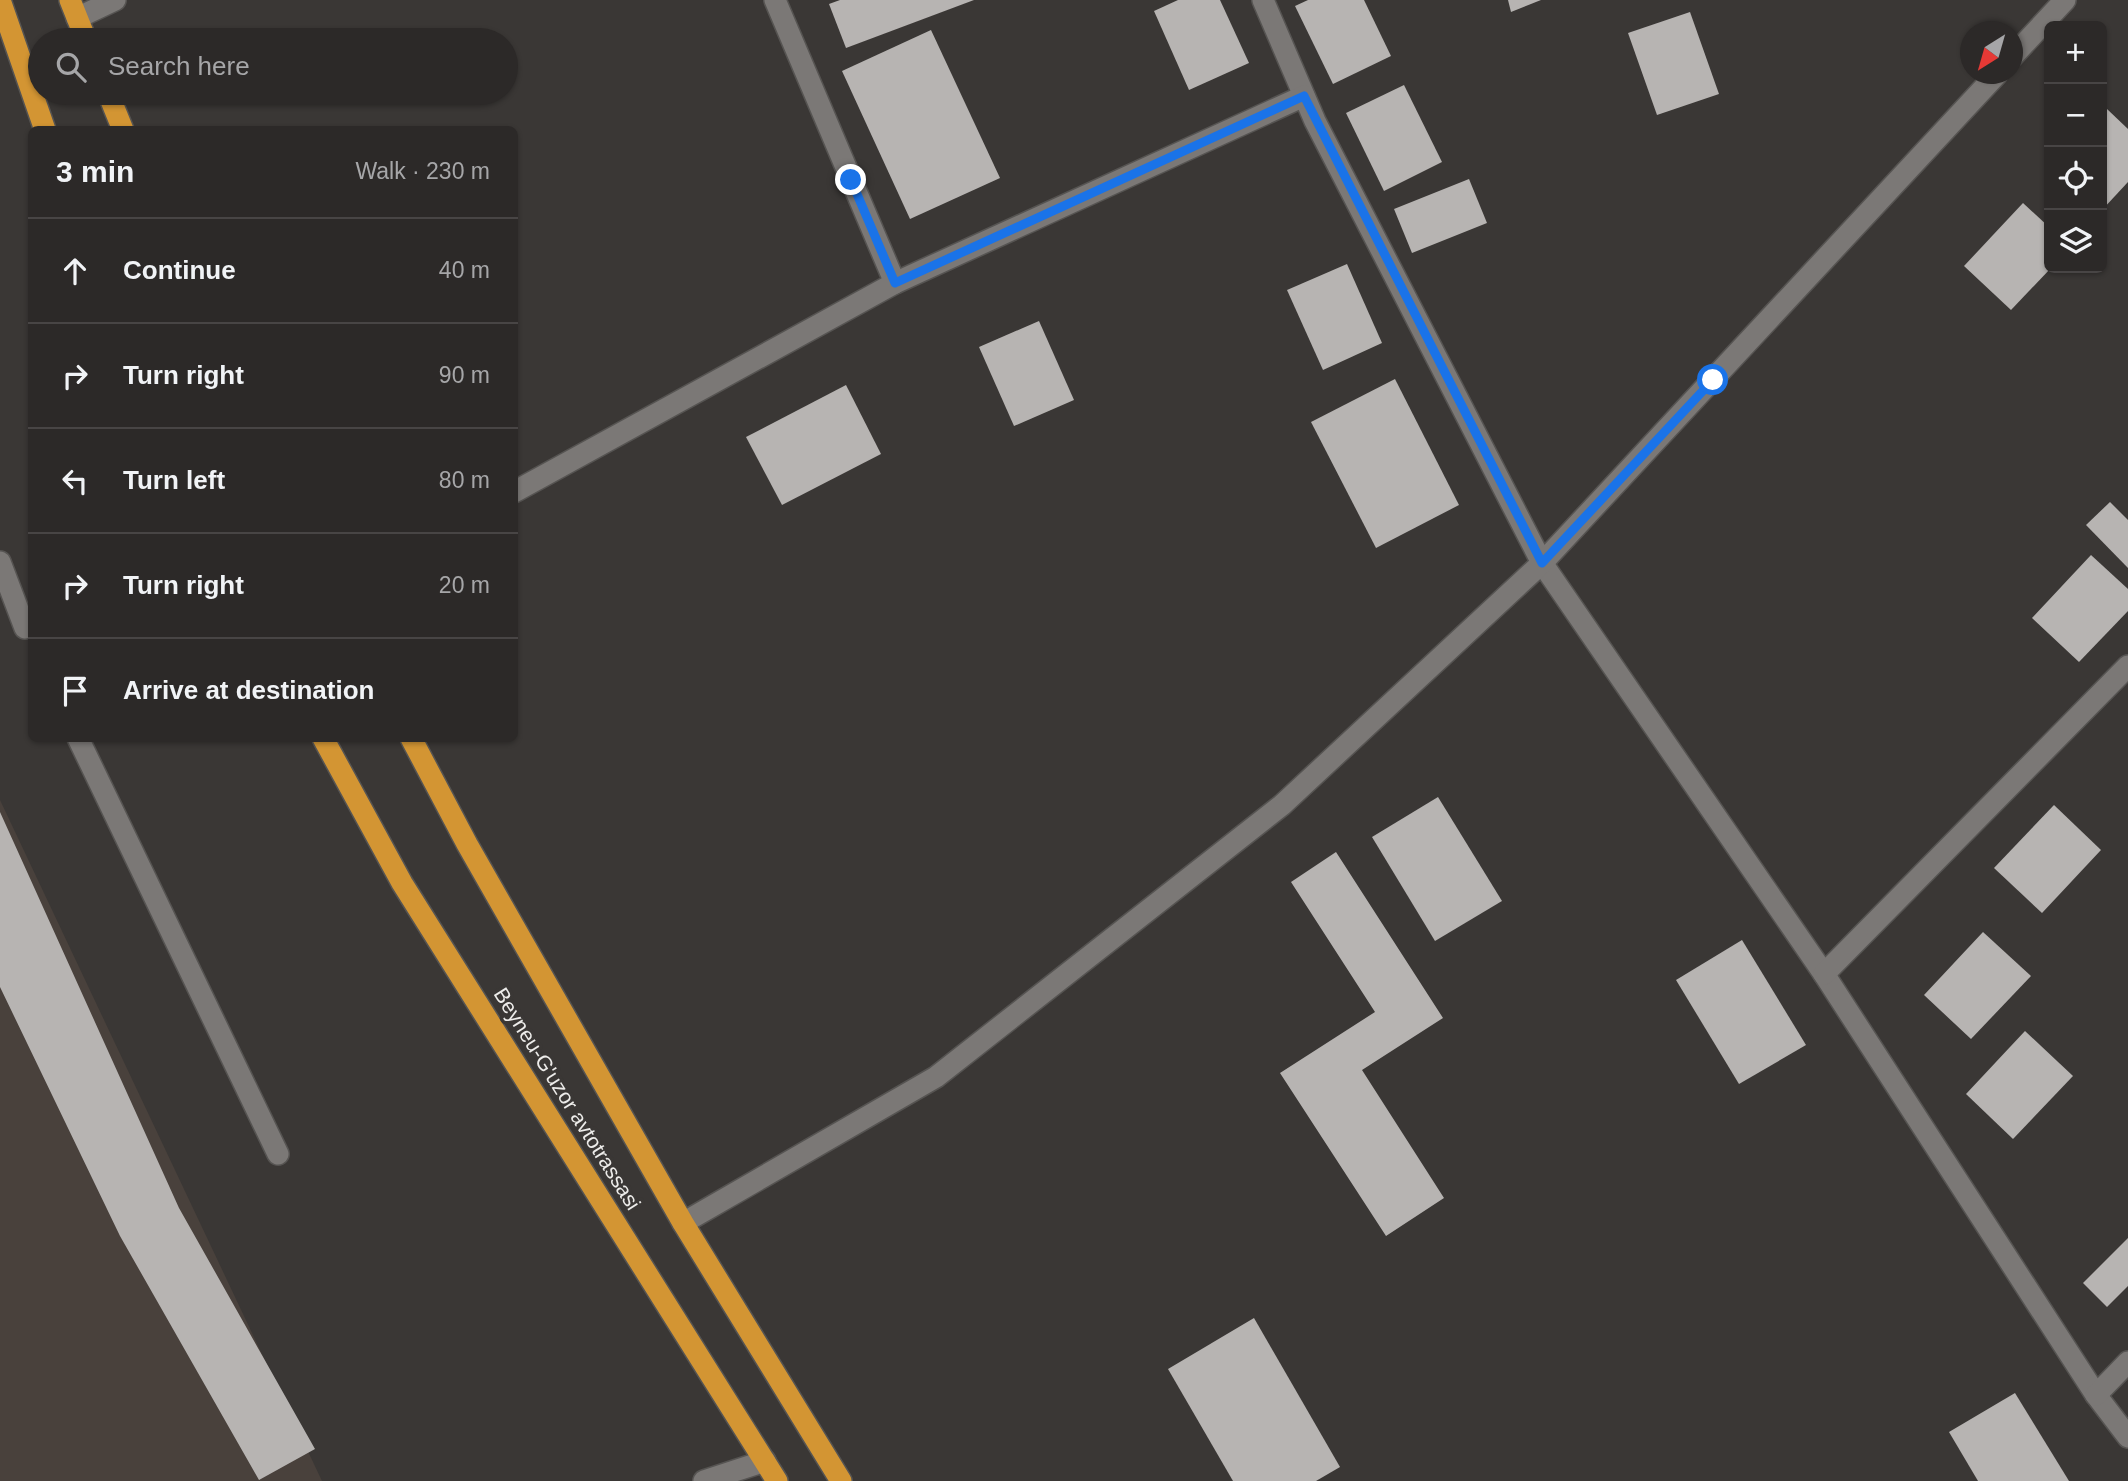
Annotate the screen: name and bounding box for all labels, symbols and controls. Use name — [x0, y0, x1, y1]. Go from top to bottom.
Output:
north arrow — [1960, 21, 2023, 84]
map controls — [2044, 21, 2107, 273]
button: + — [2044, 21, 2107, 84]
search box — [28, 28, 518, 105]
icon: search — [52, 48, 90, 86]
text: Search here — [108, 51, 250, 81]
button: − — [2044, 84, 2107, 147]
button: locate — [2044, 147, 2107, 210]
text: 3 min — [56, 155, 134, 188]
text: Walk · 230 m — [355, 158, 490, 184]
route end — [835, 164, 866, 195]
button: layers — [2044, 210, 2107, 273]
icon: ahead — [56, 252, 94, 290]
text: Continue — [123, 255, 236, 285]
text: 40 m — [439, 257, 490, 283]
icon: right — [56, 357, 94, 395]
text: Turn right — [123, 360, 244, 390]
text: 90 m — [439, 362, 490, 388]
route start — [1697, 364, 1728, 395]
icon: left — [56, 462, 94, 500]
text: Turn left — [123, 465, 225, 495]
text: 80 m — [439, 467, 490, 493]
icon: right — [56, 567, 94, 605]
text: Turn right — [123, 570, 244, 600]
text: 20 m — [439, 572, 490, 598]
icon: arrive — [56, 672, 94, 710]
text: Arrive at destination — [123, 675, 374, 705]
street label: Beyneu-G'uzor avtotrassasi — [489, 984, 645, 1214]

